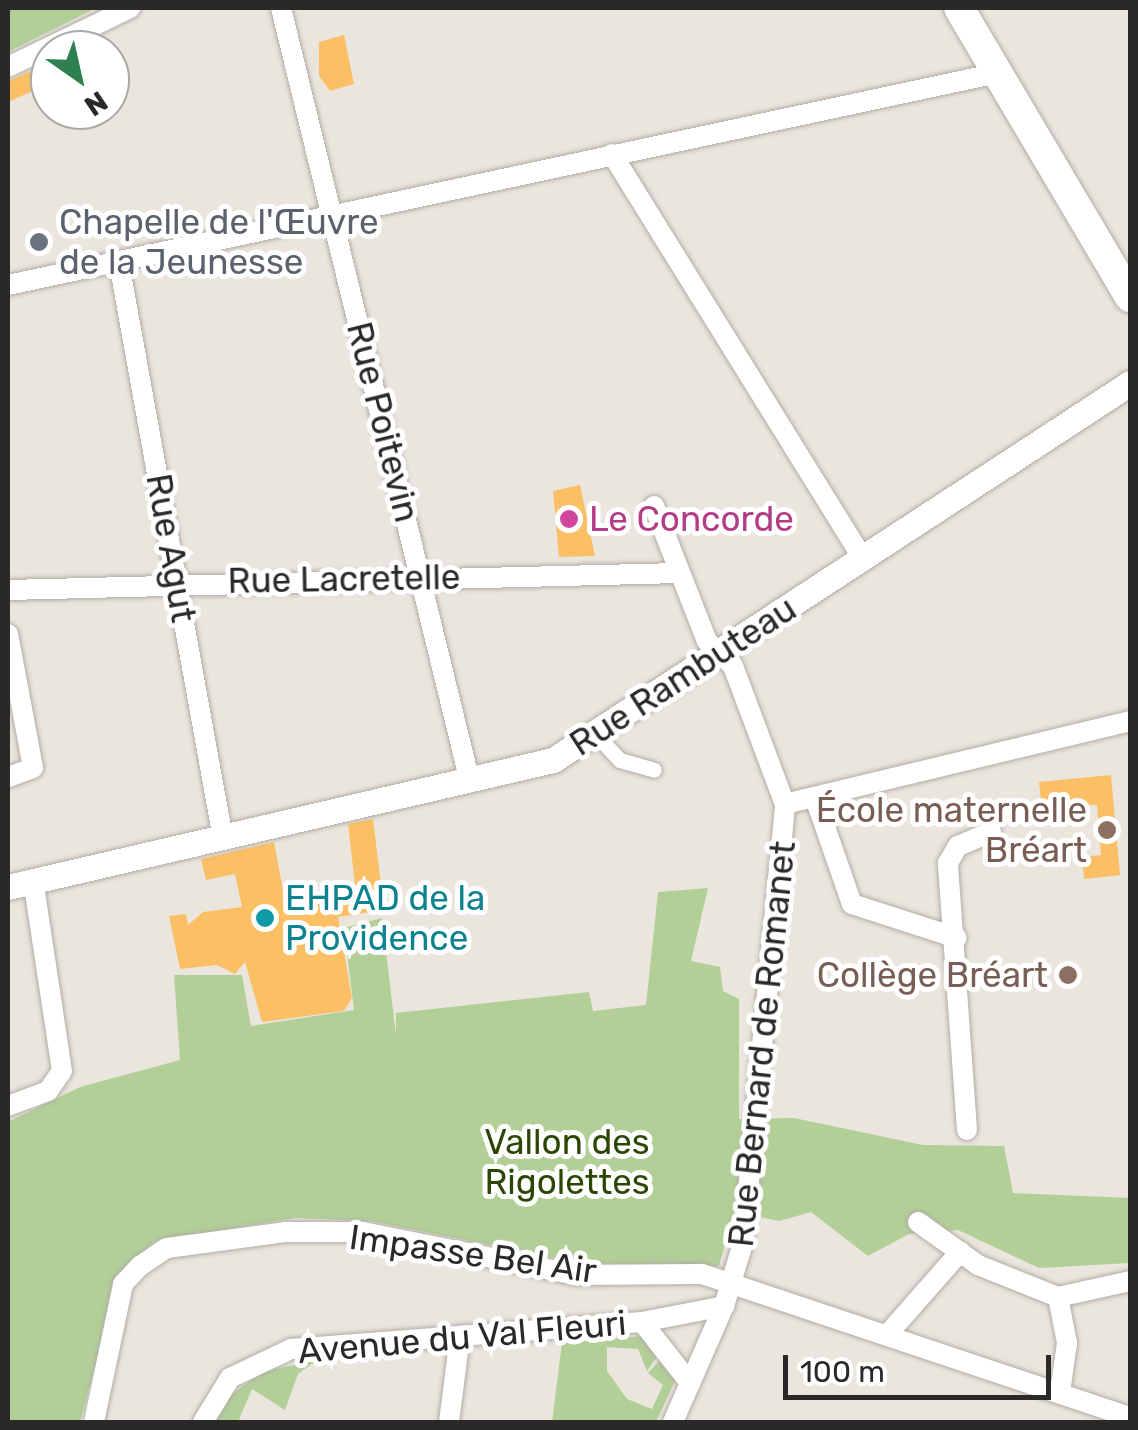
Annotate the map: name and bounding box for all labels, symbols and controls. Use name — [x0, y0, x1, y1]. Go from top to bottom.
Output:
north arrow — [30, 30, 130, 130]
text: N — [78, 84, 114, 123]
place label: Chapelle de l'Œuvre de la Jeunesse — [59, 201, 379, 283]
marker: Chapelle de l'Œuvre de la Jeunesse — [28, 231, 50, 253]
street label: Rue Poitevin — [338, 318, 428, 526]
street label: Rue Agut — [137, 470, 205, 626]
place label: Le Concorde — [589, 498, 794, 540]
marker: Le Concorde — [558, 508, 580, 530]
street label: Rue Lacretelle — [227, 556, 461, 602]
street label: Rue Rambuteau — [562, 587, 804, 765]
place label: École maternelle Bréart — [816, 789, 1087, 871]
marker: École maternelle Bréart — [1096, 819, 1118, 841]
street label: Rue Bernard de Romanet — [720, 839, 804, 1249]
place label: EHPAD de la Providence — [285, 877, 485, 959]
marker: EHPAD de la Providence — [254, 907, 276, 929]
place label: Collège Bréart — [817, 954, 1048, 996]
marker: Collège Bréart — [1057, 964, 1079, 986]
park label: Vallon des Rigolettes — [484, 1121, 650, 1203]
street label: Impasse Bel Air — [346, 1216, 600, 1292]
street label: Avenue du Val Fleuri — [296, 1302, 628, 1372]
scale bar — [788, 1335, 1056, 1397]
text: 100 m — [800, 1354, 885, 1390]

